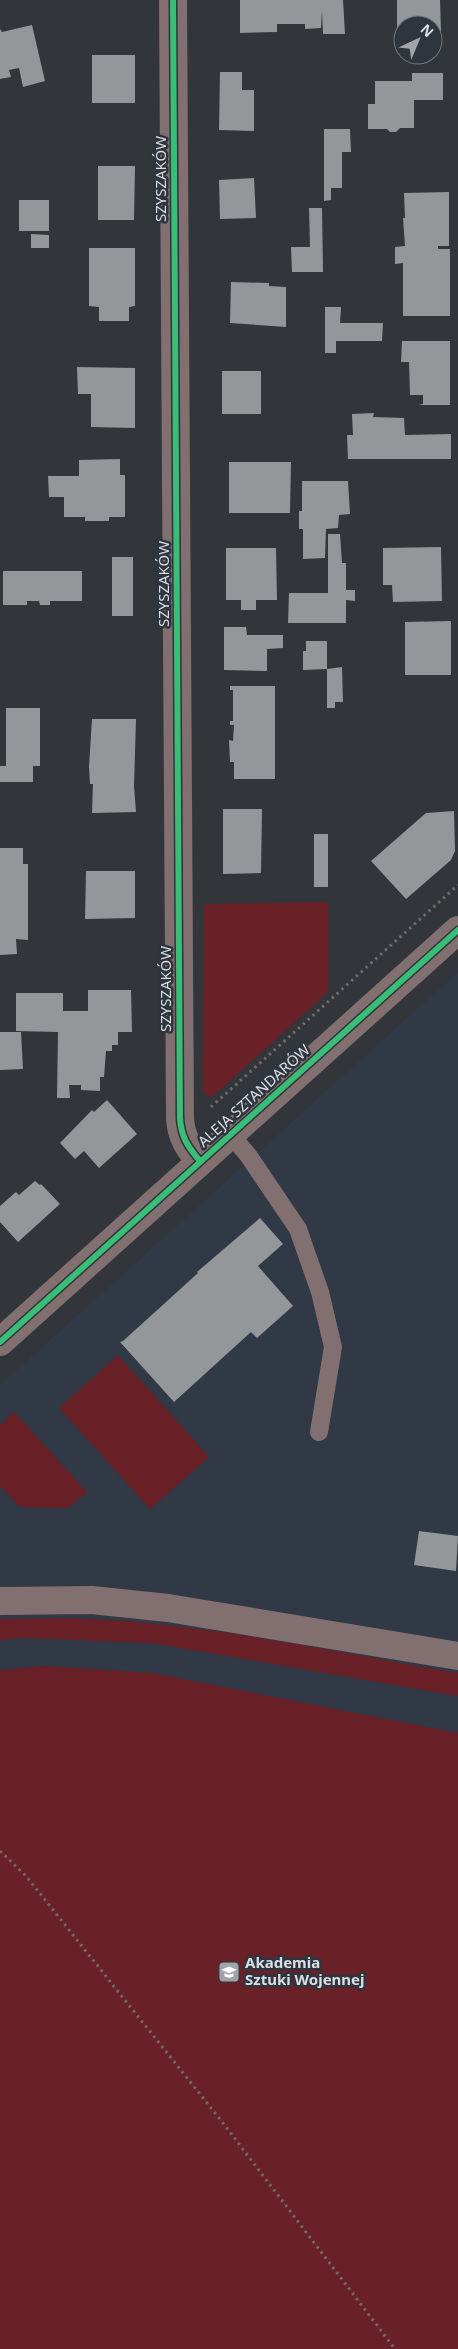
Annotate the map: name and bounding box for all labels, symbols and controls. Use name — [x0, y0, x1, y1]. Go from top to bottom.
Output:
north arrow — [393, 15, 443, 65]
text: N — [417, 19, 438, 41]
street label: SZYSZAKÓW — [150, 136, 170, 222]
street label: SZYSZAKÓW — [153, 541, 173, 627]
street label: SZYSZAKÓW — [155, 946, 175, 1032]
street label: ALEJA SZTANDARÓW — [193, 1039, 314, 1151]
place label: Akademia Sztuki Wojennej — [245, 1952, 365, 1989]
school or university icon: Akademia Sztuki Wojennej — [217, 1960, 241, 1984]

